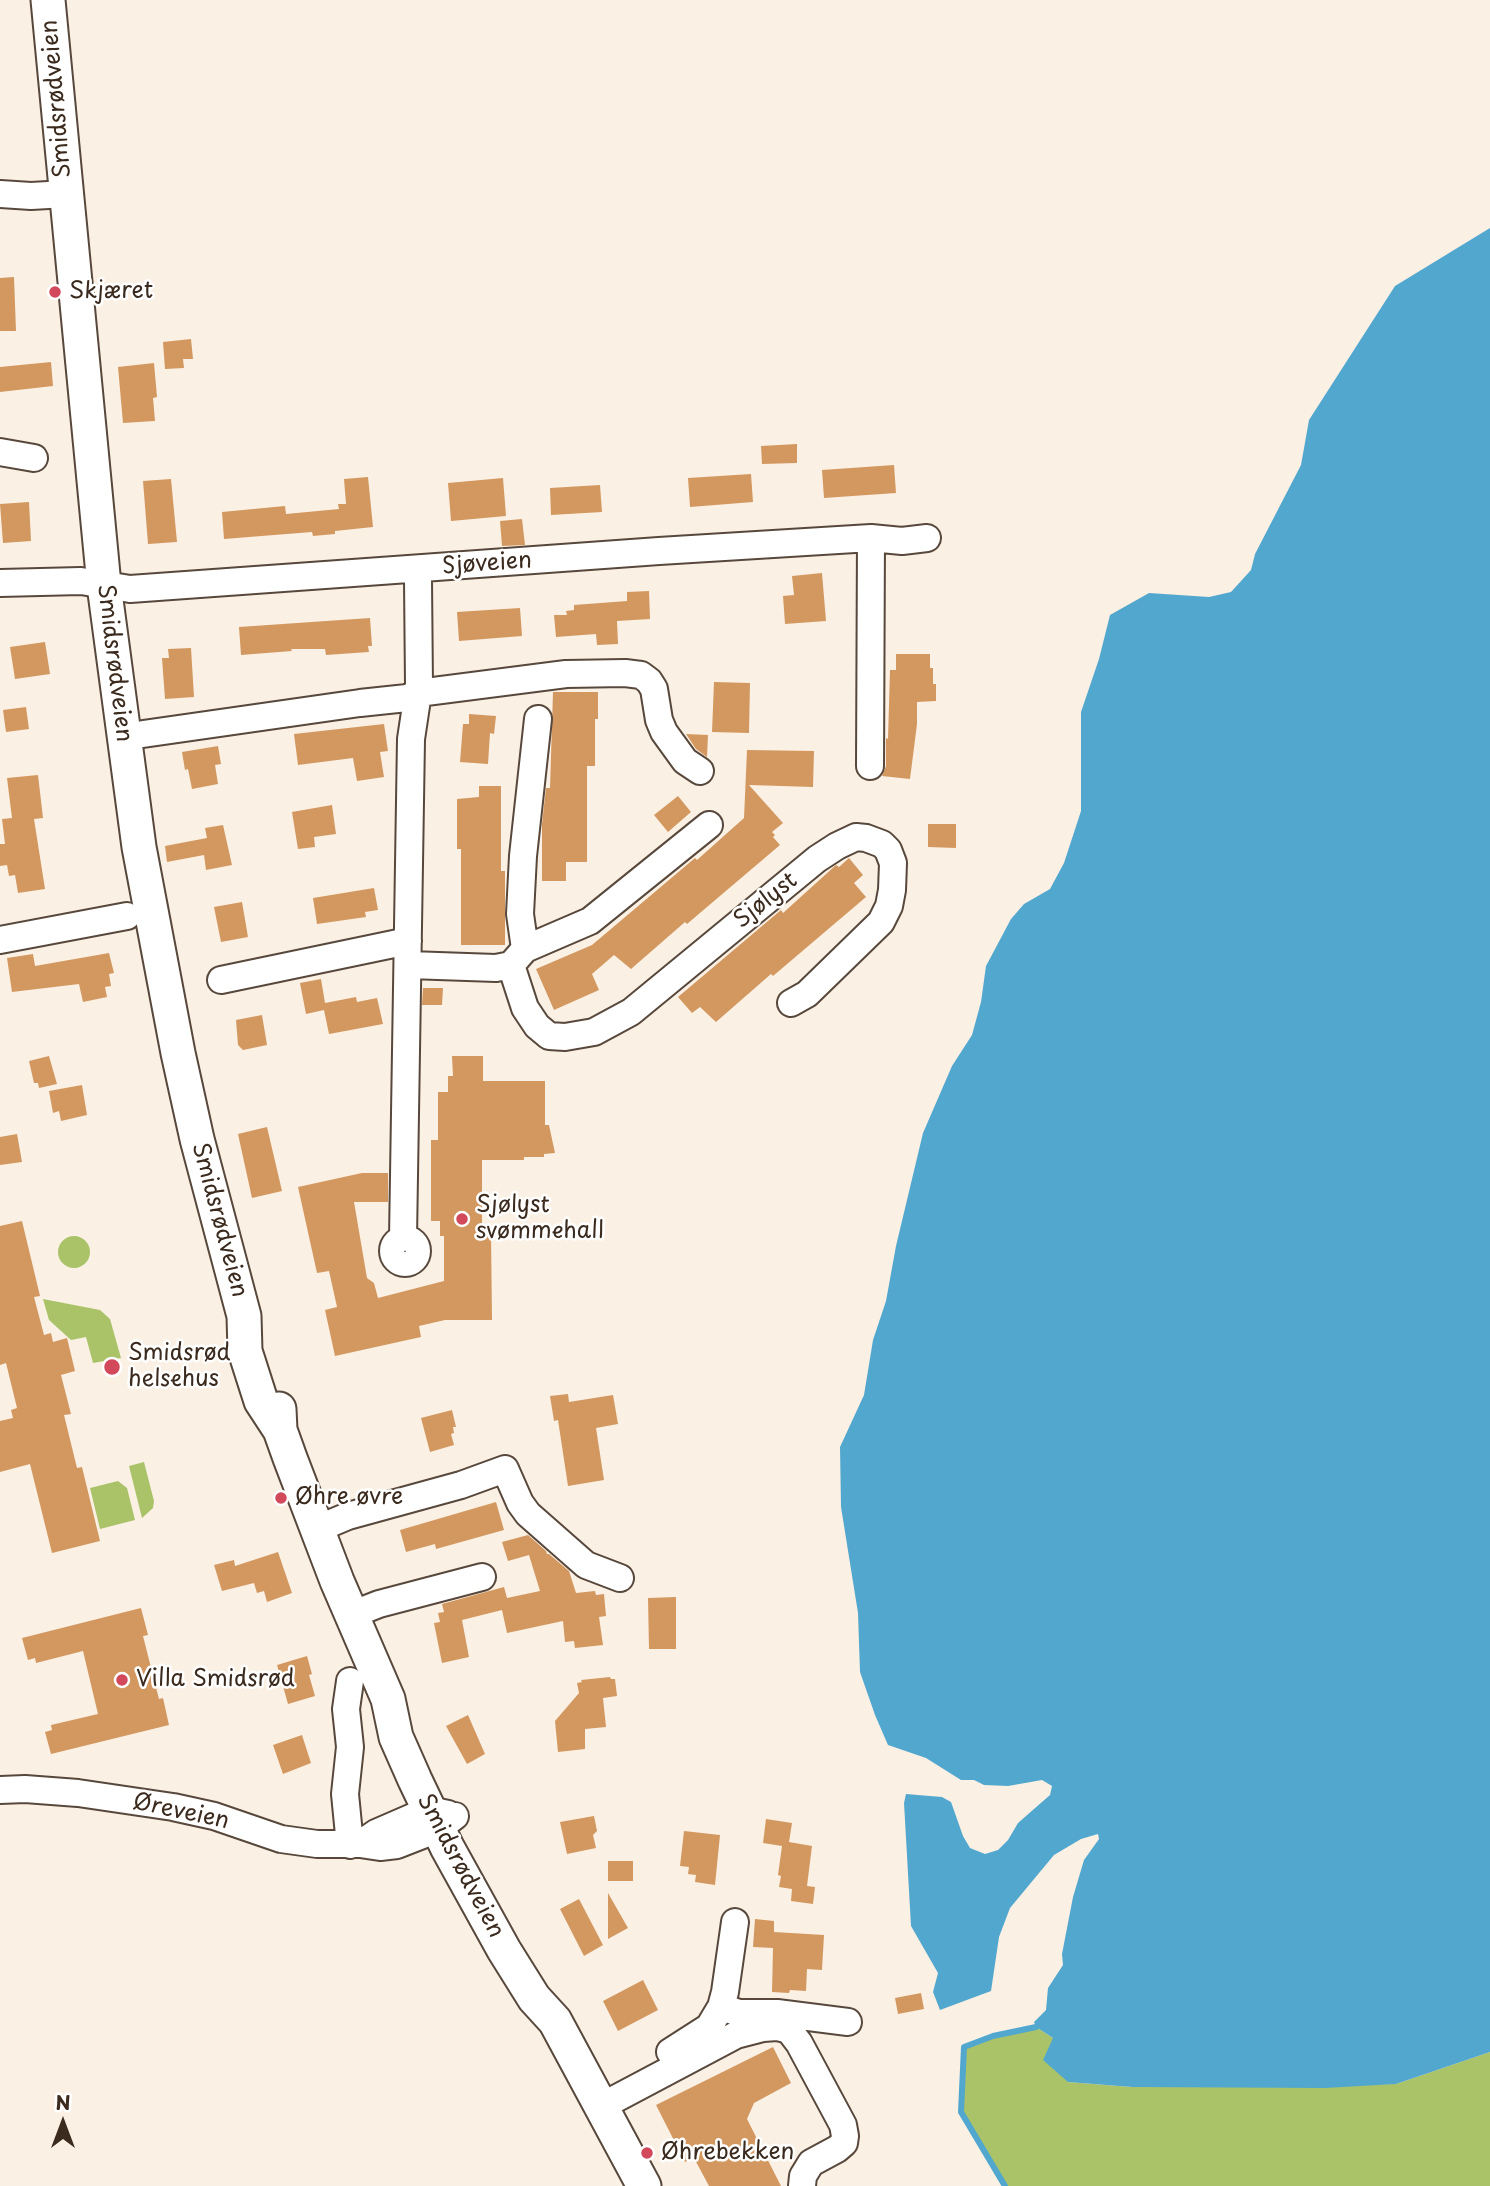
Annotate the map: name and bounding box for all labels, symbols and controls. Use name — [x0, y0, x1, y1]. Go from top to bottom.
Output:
street label: Smidsrødveien — [36, 19, 78, 179]
place label: Skjæret — [69, 278, 153, 306]
marker: Skjæret — [47, 284, 63, 300]
street label: Sjøveien — [441, 547, 533, 581]
street label: Smidsrødveien — [91, 582, 137, 744]
street label: Sjølyst — [729, 867, 803, 935]
street label: Smidsrødveien — [185, 1140, 253, 1300]
place label: Sjølyst svømmehall — [476, 1192, 604, 1246]
marker: Sjølyst svømmehall — [454, 1211, 470, 1227]
place label: Smidsrød helsehus — [128, 1340, 231, 1394]
marker: Smidsrød helsehus — [102, 1357, 122, 1377]
place label: Øhre øvre — [295, 1484, 403, 1512]
marker: Øhre øvre — [273, 1490, 289, 1506]
place label: Villa Smidsrød — [136, 1666, 295, 1694]
marker: Villa Smidsrød — [114, 1672, 130, 1688]
street label: Øreveien — [131, 1788, 231, 1836]
street label: Smidsrødveien — [411, 1789, 509, 1943]
north arrow — [28, 2088, 98, 2158]
text: N — [55, 2088, 71, 2116]
place label: Øhrebekken — [661, 2139, 794, 2167]
marker: Øhrebekken — [639, 2145, 655, 2161]

